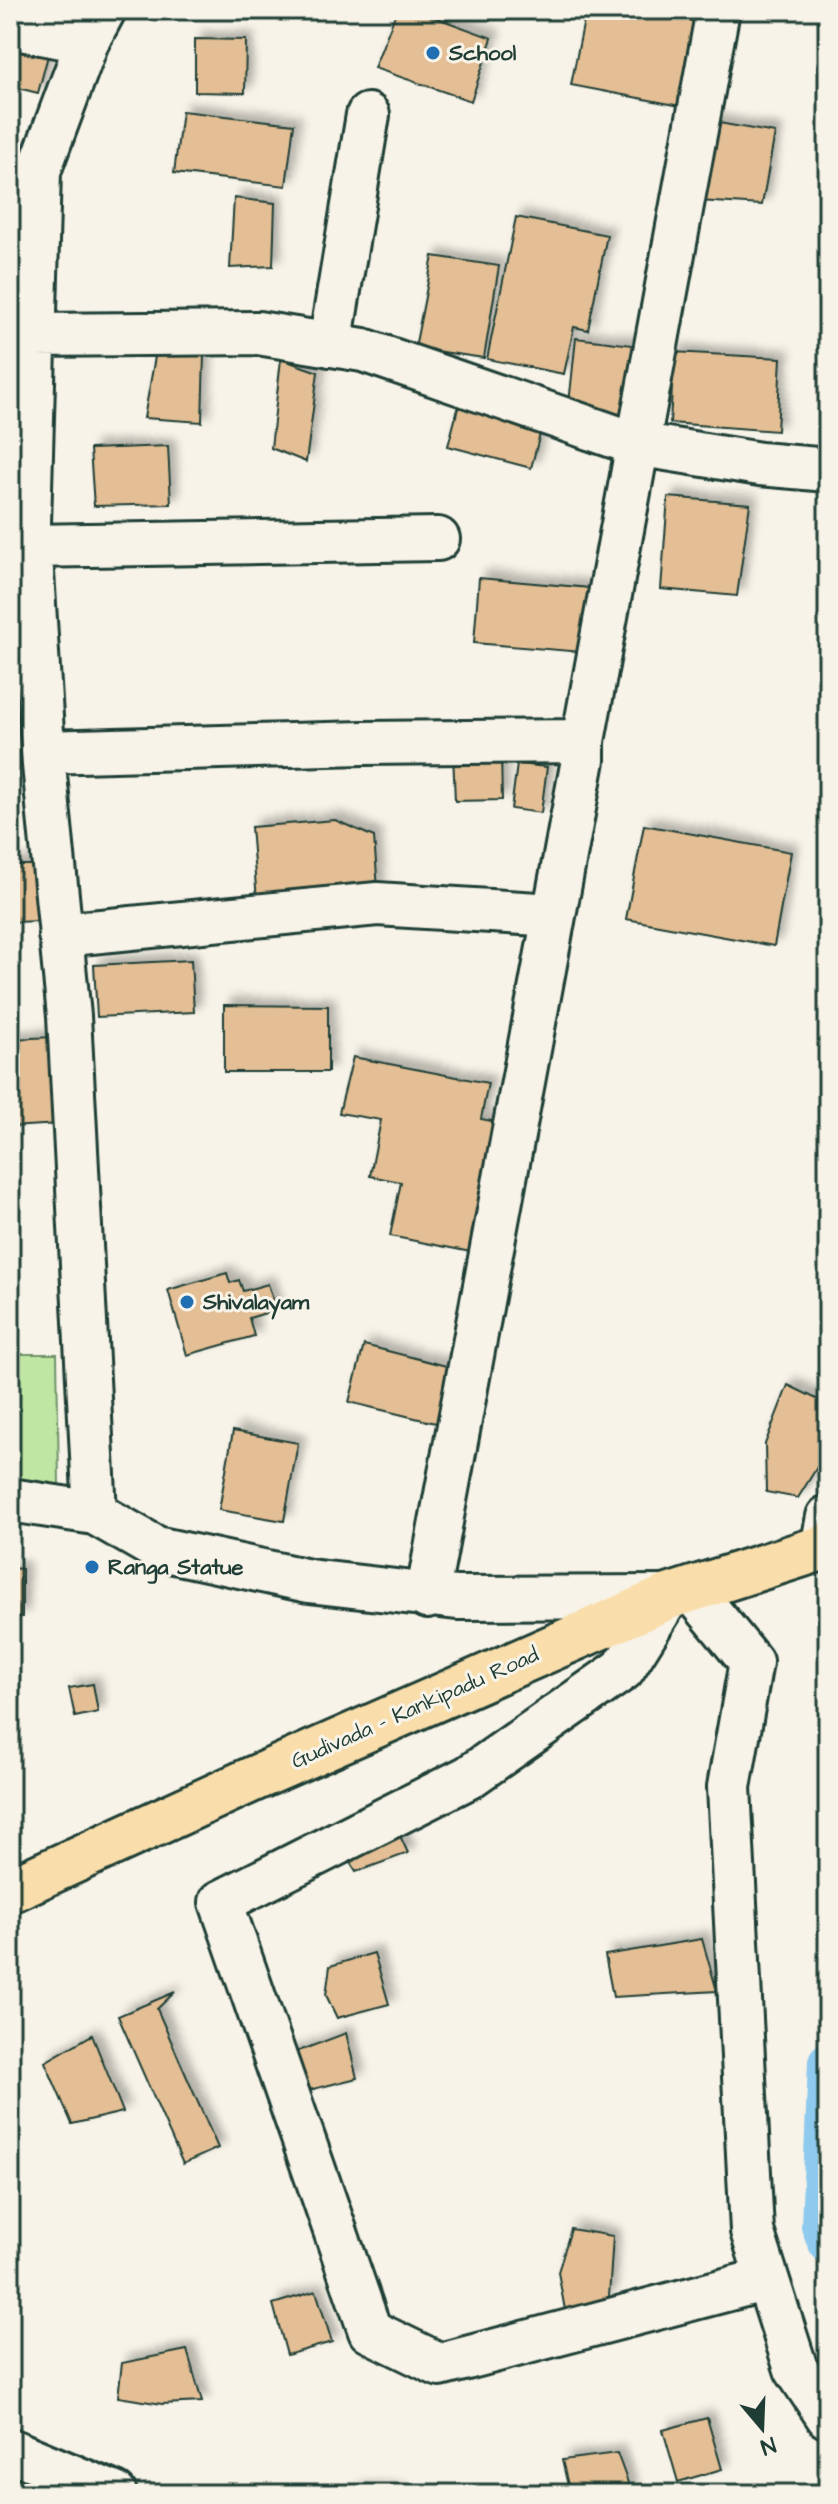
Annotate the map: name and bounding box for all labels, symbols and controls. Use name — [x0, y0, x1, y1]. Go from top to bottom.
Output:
place label: School — [448, 38, 517, 69]
marker: School — [424, 44, 442, 62]
place label: Shivalayam — [202, 1287, 310, 1320]
marker: Shivalayam — [178, 1293, 196, 1311]
place label: Ranga Statue — [108, 1552, 244, 1584]
marker: Ranga Statue — [83, 1558, 101, 1576]
street label: Gudivada - Kankipadu Road — [286, 1639, 544, 1777]
north arrow — [722, 2388, 802, 2468]
text: N — [756, 2429, 780, 2462]

